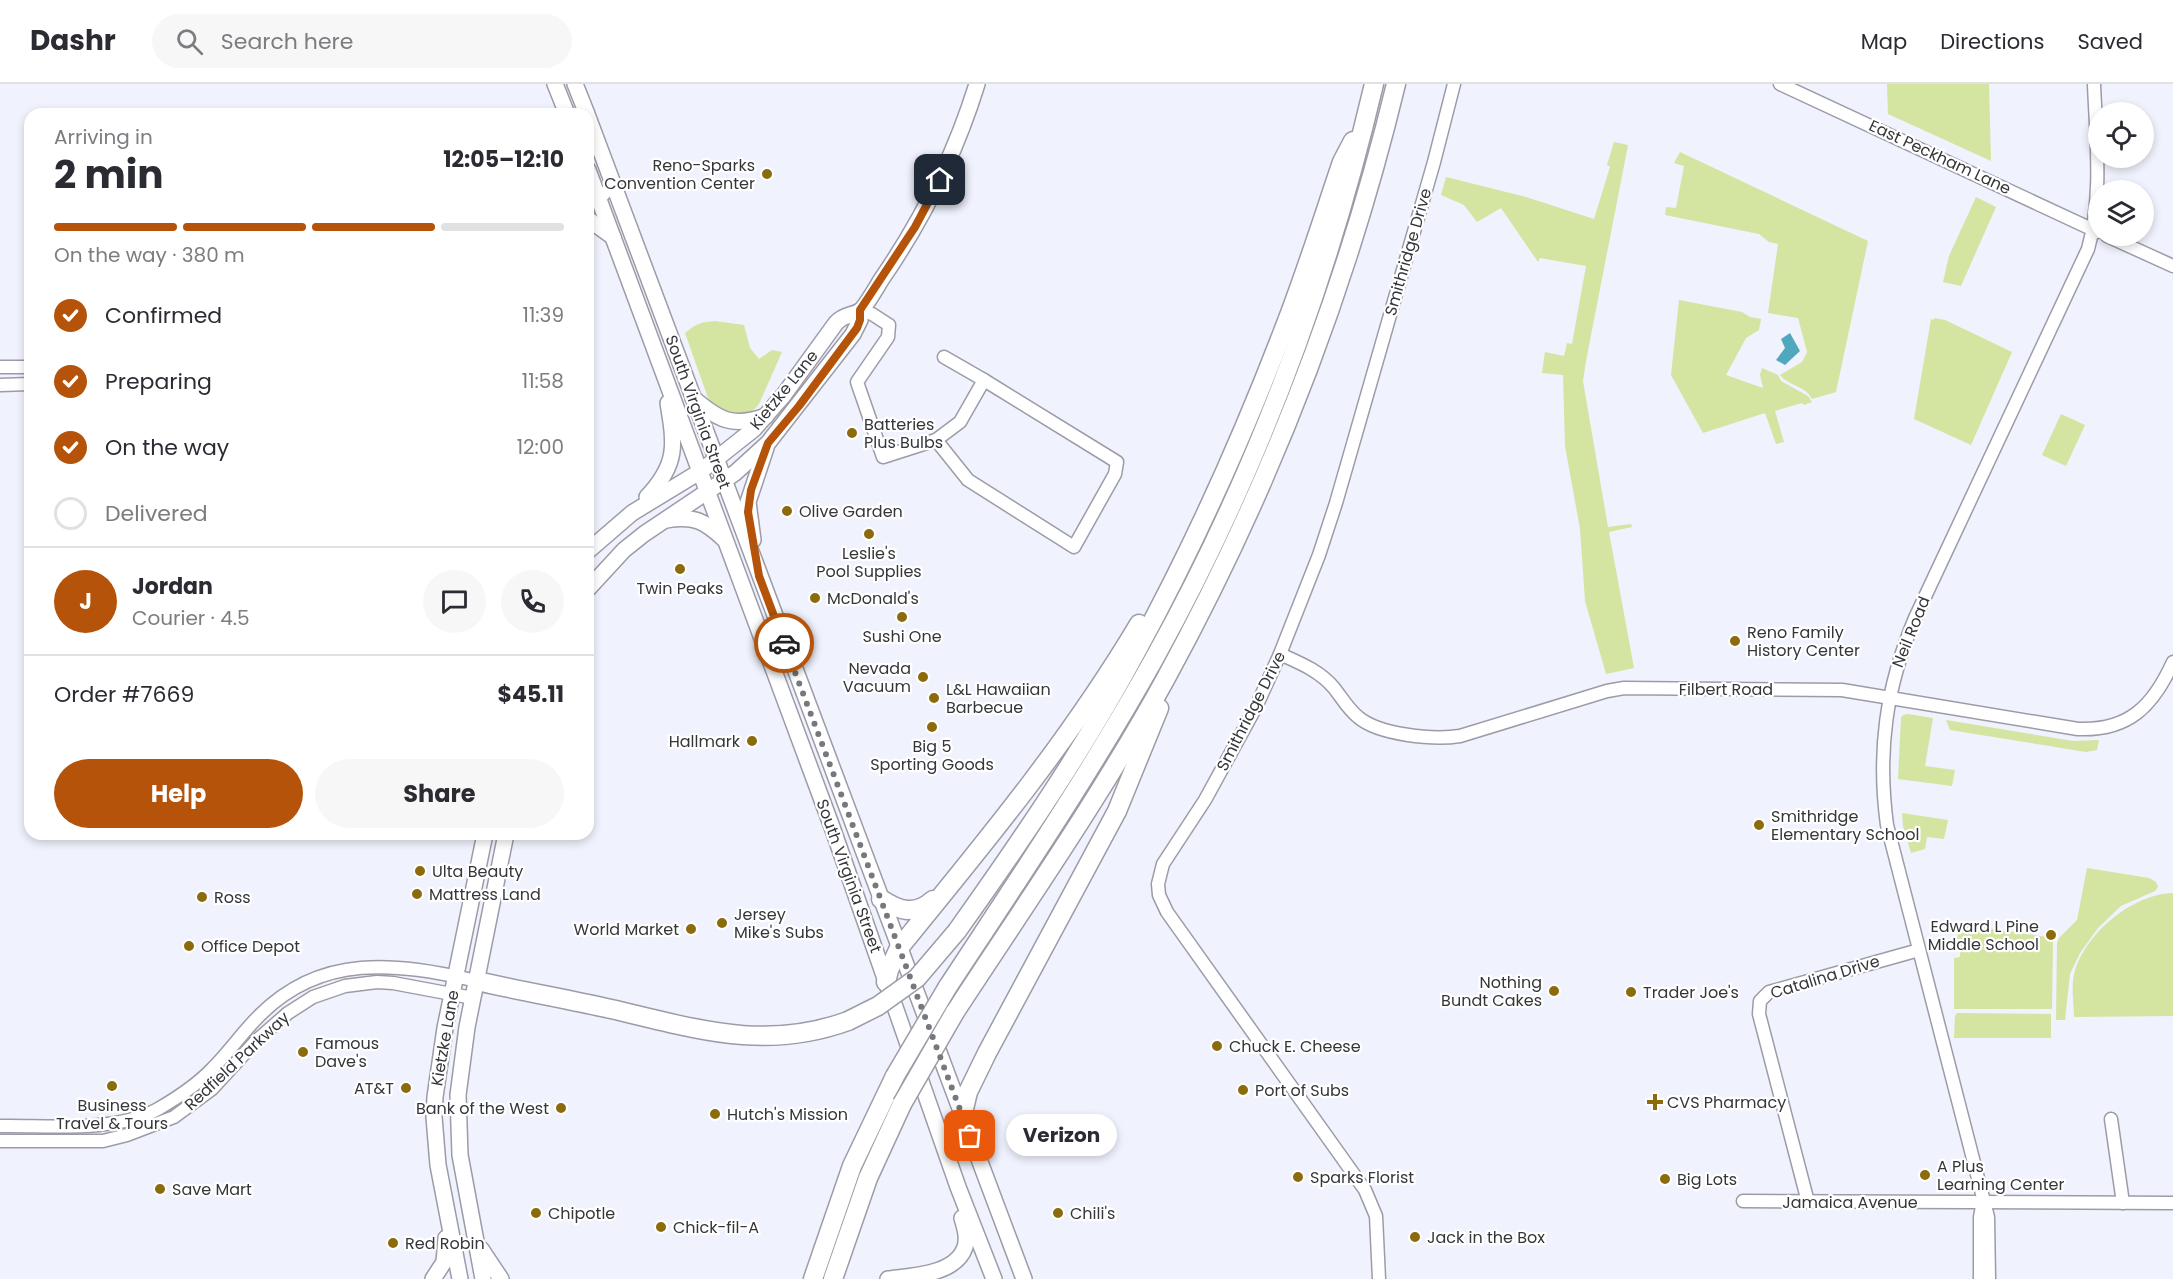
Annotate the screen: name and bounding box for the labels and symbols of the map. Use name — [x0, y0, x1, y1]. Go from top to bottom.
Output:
street label: East Peckham Lane — [1865, 114, 2015, 200]
place label: Reno-Sparks Convention Center — [604, 154, 755, 195]
pin — [914, 154, 965, 205]
marker: Reno-Sparks Convention Center — [760, 167, 774, 181]
street label: Smithridge Drive — [1379, 185, 1437, 318]
street label: South Virginia Street — [660, 332, 737, 492]
street label: Kietzke Lane — [745, 345, 823, 435]
place label: Batteries Plus Bulbs — [864, 413, 943, 454]
marker: Batteries Plus Bulbs — [845, 426, 859, 440]
place label: Olive Garden — [799, 500, 903, 523]
marker: Olive Garden — [780, 504, 794, 518]
marker: Leslie's Pool Supplies — [862, 527, 876, 541]
place label: Leslie's Pool Supplies — [816, 542, 922, 583]
marker: Twin Peaks — [673, 562, 687, 576]
place label: Twin Peaks — [637, 577, 723, 600]
place label: McDonald's — [827, 587, 919, 610]
marker: McDonald's — [808, 591, 822, 605]
street label: Neil Road — [1886, 593, 1936, 671]
marker: Sushi One — [895, 610, 909, 624]
courier — [754, 613, 814, 673]
place label: Reno Family History Center — [1747, 621, 1860, 662]
place label: Sushi One — [862, 625, 942, 648]
marker: Reno Family History Center — [1728, 634, 1742, 648]
street label: Smithridge Drive — [1211, 647, 1291, 775]
place label: Nevada Vacuum — [843, 657, 911, 698]
marker: Nevada Vacuum — [916, 670, 930, 684]
place label: L&L Hawaiian Barbecue — [946, 678, 1051, 719]
street label: Filbert Road — [1679, 678, 1773, 701]
marker: L&L Hawaiian Barbecue — [927, 691, 941, 705]
marker: Big 5 Sporting Goods — [925, 720, 939, 734]
place label: Hallmark — [669, 730, 741, 753]
marker: Hallmark — [745, 734, 759, 748]
place label: Big 5 Sporting Goods — [870, 735, 994, 776]
street label: South Virginia Street — [811, 796, 888, 956]
place label: Smithridge Elementary School — [1771, 805, 1919, 846]
marker: Smithridge Elementary School — [1752, 818, 1766, 832]
place label: Ulta Beauty — [432, 860, 523, 883]
marker: Ulta Beauty — [413, 864, 427, 878]
place label: Mattress Land — [429, 883, 541, 906]
place label: Ross — [214, 886, 251, 909]
marker: Mattress Land — [410, 887, 424, 901]
marker: Ross — [195, 890, 209, 904]
place label: Jersey Mike's Subs — [734, 903, 824, 944]
place label: Edward L Pine Middle School — [1928, 915, 2039, 956]
marker: Jersey Mike's Subs — [715, 916, 729, 930]
place label: World Market — [574, 918, 679, 941]
marker: World Market — [684, 922, 698, 936]
marker: Edward L Pine Middle School — [2044, 928, 2058, 942]
place label: Office Depot — [201, 935, 300, 958]
marker: Office Depot — [182, 939, 196, 953]
street label: Catalina Drive — [1768, 949, 1883, 1005]
place label: Nothing Bundt Cakes — [1441, 971, 1542, 1012]
place label: Trader Joe's — [1643, 981, 1739, 1004]
marker: Nothing Bundt Cakes — [1547, 984, 1561, 998]
marker: Trader Joe's — [1624, 985, 1638, 999]
street label: Kietzke Lane — [425, 988, 465, 1088]
street label: Redfield Parkway — [179, 1006, 295, 1116]
place label: Famous Dave's — [315, 1032, 379, 1073]
place label: Chuck E. Cheese — [1229, 1035, 1361, 1058]
marker: Chuck E. Cheese — [1210, 1039, 1224, 1053]
marker: Famous Dave's — [296, 1045, 310, 1059]
place label: AT&T — [354, 1077, 394, 1100]
marker: Business Travel & Tours — [105, 1079, 119, 1093]
place label: Port of Subs — [1255, 1079, 1349, 1102]
marker: AT&T — [399, 1081, 413, 1095]
marker: Port of Subs — [1236, 1083, 1250, 1097]
place label: CVS Pharmacy — [1667, 1091, 1786, 1114]
place label: Business Travel & Tours — [56, 1094, 168, 1135]
marker: CVS Pharmacy — [1648, 1095, 1662, 1109]
place label: Bank of the West — [416, 1097, 549, 1120]
marker: Bank of the West — [554, 1101, 568, 1115]
place label: Hutch's Mission — [727, 1103, 848, 1126]
marker: Hutch's Mission — [708, 1107, 722, 1121]
pin — [944, 1110, 995, 1161]
callout: Verizon — [1006, 1115, 1117, 1157]
place label: A Plus Learning Center — [1937, 1155, 2064, 1196]
place label: Sparks Florist — [1310, 1166, 1414, 1189]
place label: Big Lots — [1677, 1168, 1737, 1191]
marker: A Plus Learning Center — [1918, 1168, 1932, 1182]
marker: Sparks Florist — [1291, 1170, 1305, 1184]
marker: Big Lots — [1658, 1172, 1672, 1186]
place label: Save Mart — [172, 1178, 252, 1201]
marker: Save Mart — [153, 1182, 167, 1196]
street label: Jamaica Avenue — [1782, 1191, 1918, 1214]
place label: Chipotle — [548, 1202, 615, 1225]
place label: Chili's — [1070, 1202, 1115, 1225]
marker: Chipotle — [529, 1206, 543, 1220]
marker: Chili's — [1051, 1206, 1065, 1220]
place label: Chick-fil-A — [673, 1216, 759, 1239]
marker: Chick-fil-A — [654, 1220, 668, 1234]
place label: Jack in the Box — [1427, 1226, 1545, 1249]
marker: Jack in the Box — [1408, 1230, 1422, 1244]
place label: Red Robin — [405, 1232, 485, 1255]
marker: Red Robin — [386, 1236, 400, 1250]

